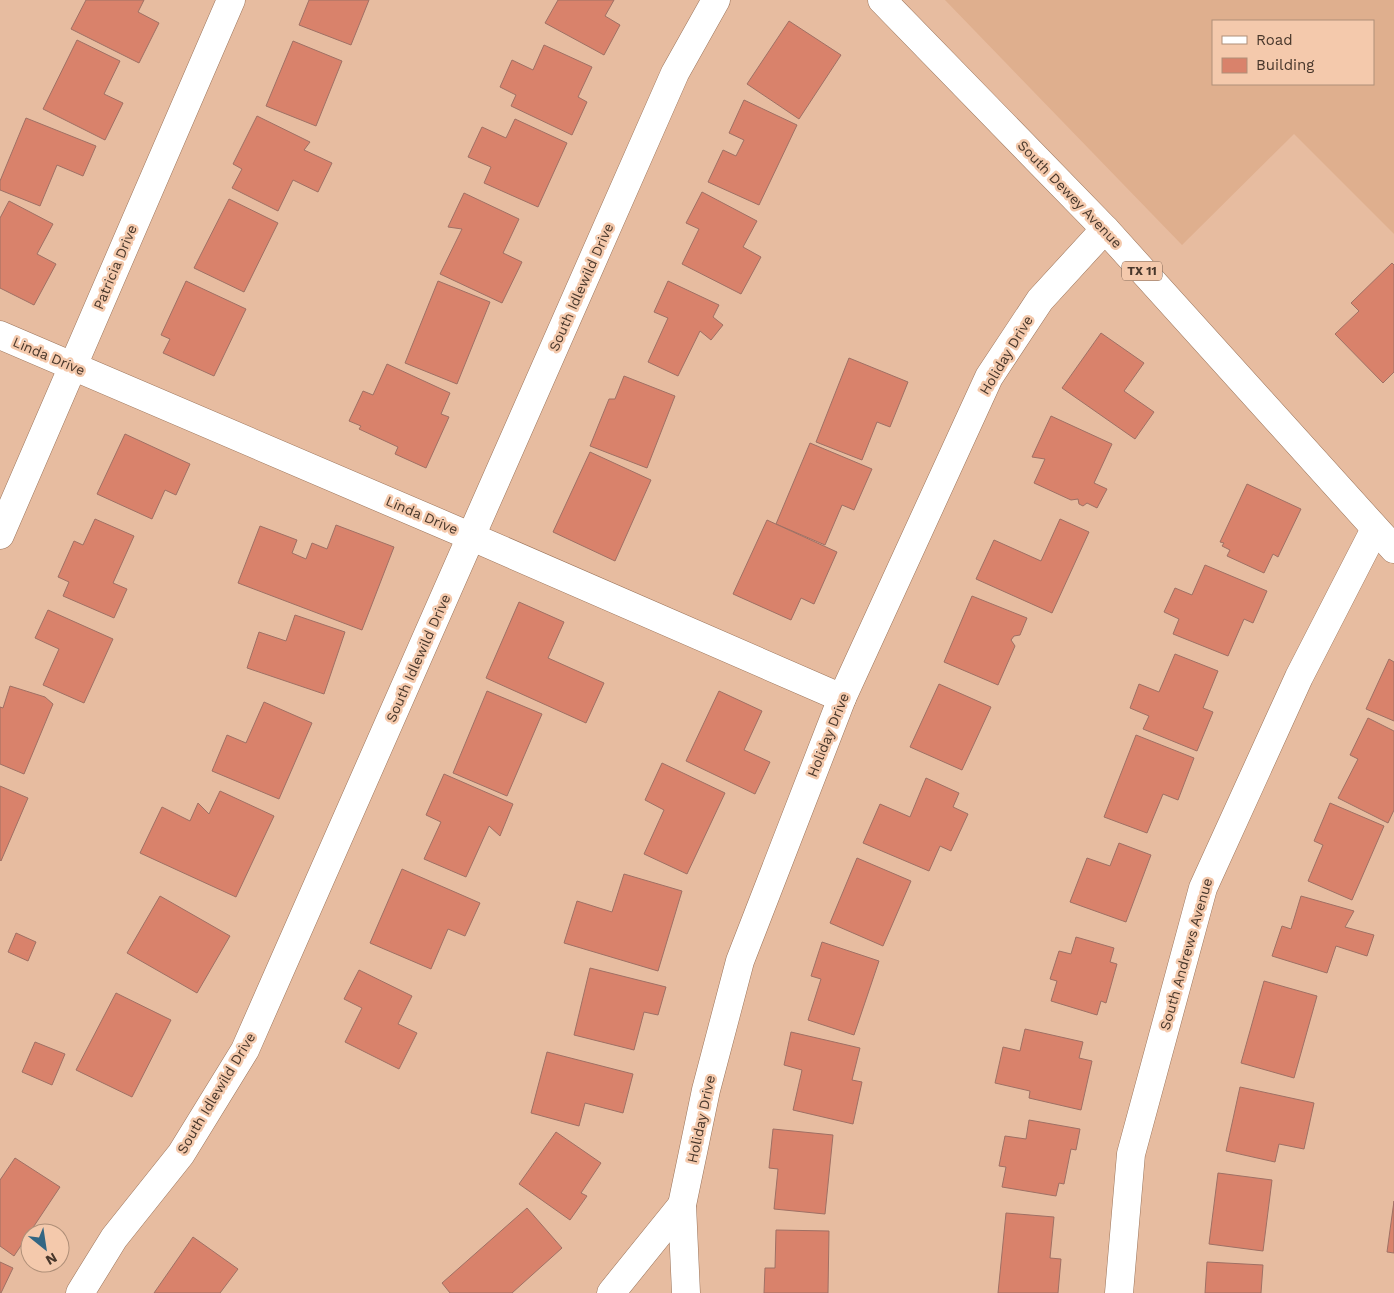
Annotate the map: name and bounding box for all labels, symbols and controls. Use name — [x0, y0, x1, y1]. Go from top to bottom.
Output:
legend — [1212, 20, 1374, 85]
text: Road — [1256, 31, 1293, 49]
text: Building — [1256, 56, 1314, 74]
street label: South Dewey Avenue — [1015, 137, 1125, 251]
street label: South Idlewild Drive — [546, 221, 616, 353]
street label: Patricia Drive — [90, 222, 140, 312]
road number: TX 11 — [1122, 262, 1162, 280]
street label: Holiday Drive — [976, 313, 1036, 397]
street label: Linda Drive — [11, 334, 87, 378]
street label: Linda Drive — [384, 493, 460, 537]
street label: South Idlewild Drive — [383, 592, 453, 724]
street label: Holiday Drive — [804, 691, 852, 779]
street label: South Andrews Avenue — [1157, 876, 1215, 1032]
street label: South Idlewild Drive — [174, 1030, 258, 1156]
street label: Holiday Drive — [684, 1074, 718, 1164]
north arrow — [20, 1223, 70, 1273]
text: N — [43, 1250, 60, 1269]

